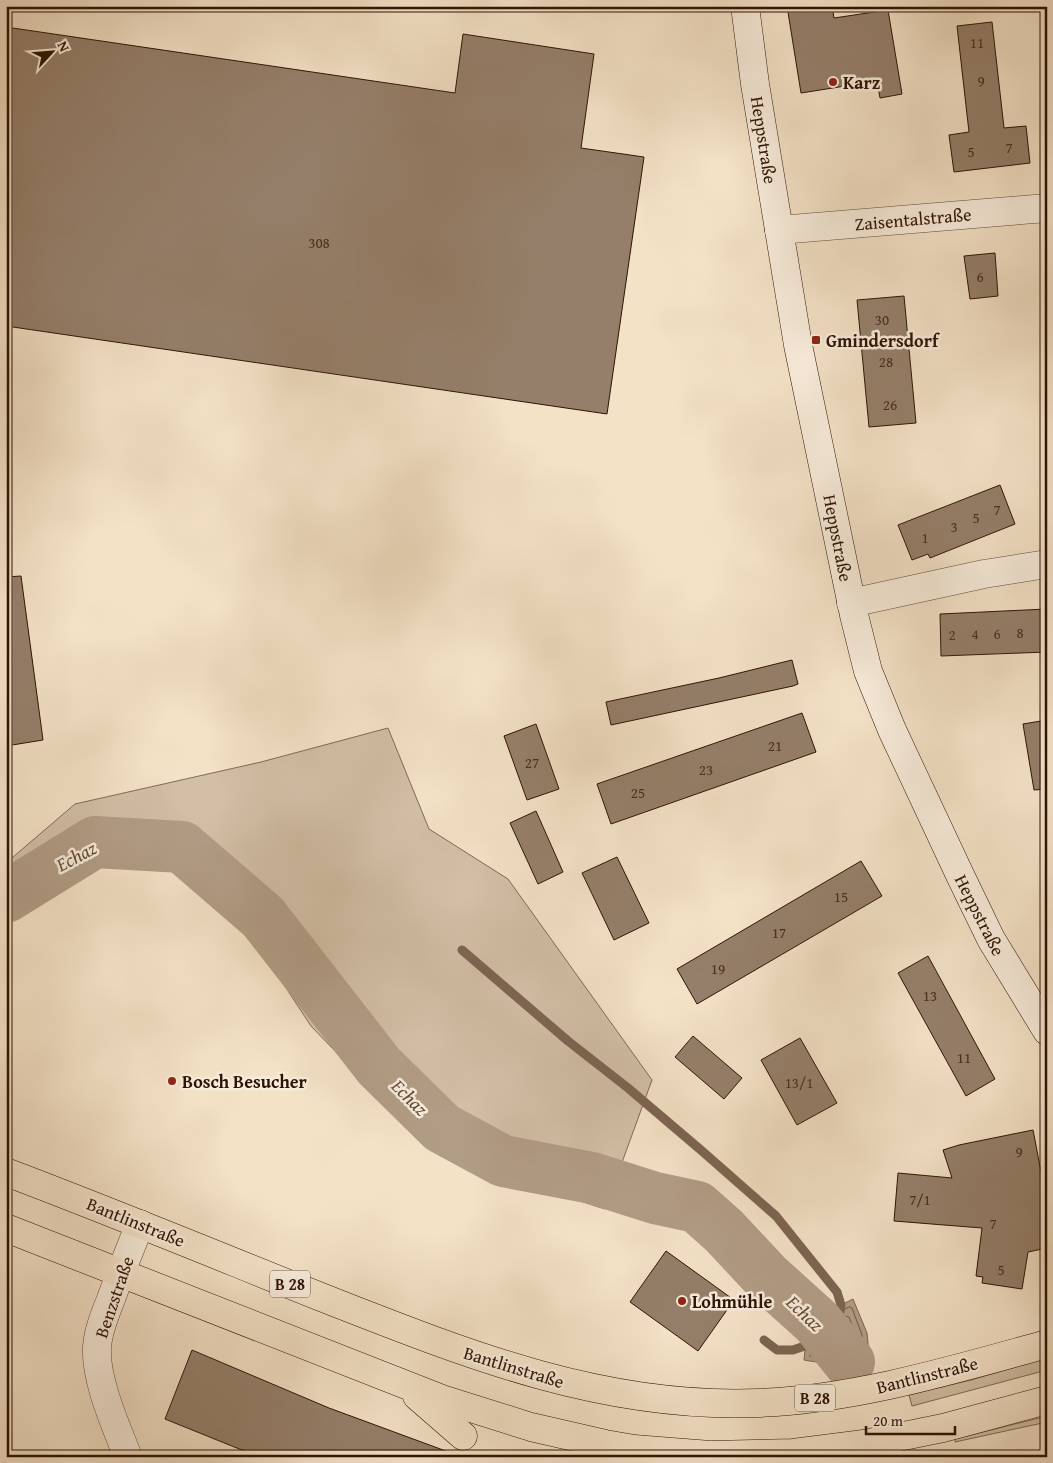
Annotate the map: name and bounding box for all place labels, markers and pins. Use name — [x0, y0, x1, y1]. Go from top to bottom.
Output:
place label: Karz — [843, 69, 881, 96]
marker: Karz — [827, 76, 839, 88]
place label: Gmindersdorf — [826, 327, 941, 354]
marker: Gmindersdorf — [810, 334, 822, 346]
place label: Bosch Besucher — [182, 1068, 308, 1095]
marker: Bosch Besucher — [166, 1075, 178, 1087]
place label: Lohmühle — [692, 1288, 773, 1315]
marker: Lohmühle — [676, 1295, 688, 1307]

